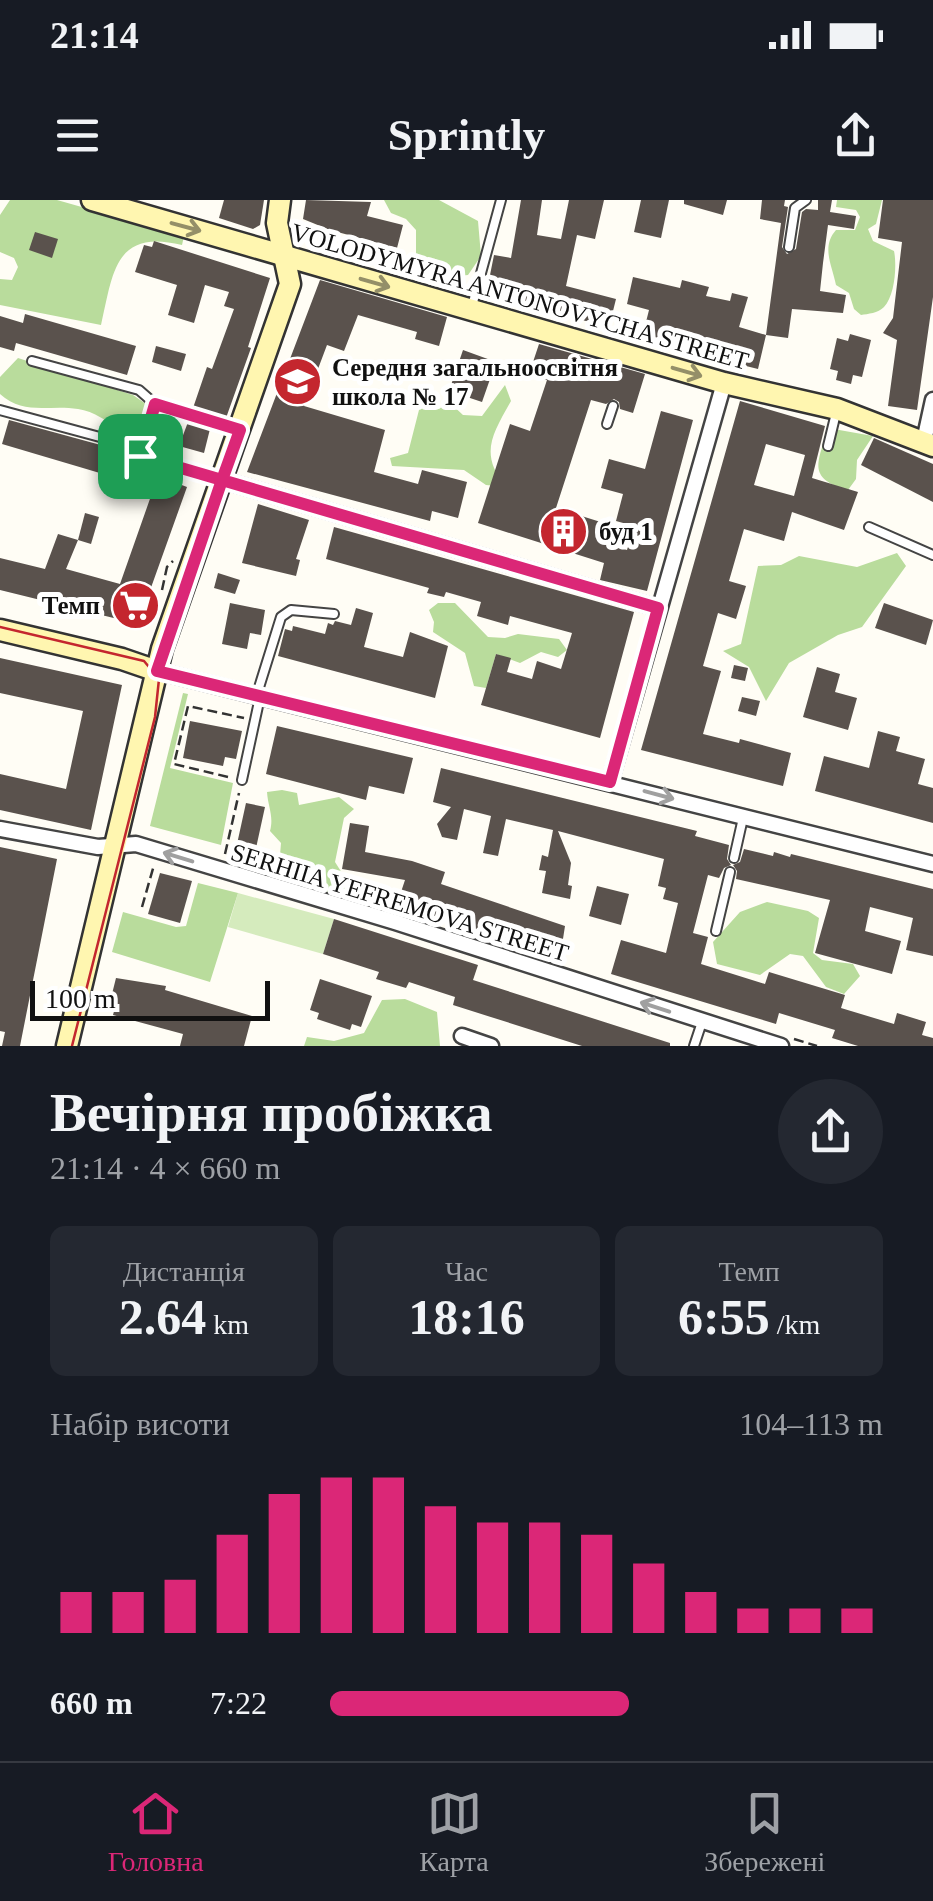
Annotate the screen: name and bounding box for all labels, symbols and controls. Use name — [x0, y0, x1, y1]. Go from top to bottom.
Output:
text: 21:14 — [50, 14, 139, 56]
icon: menu — [50, 108, 105, 163]
icon: share — [828, 108, 883, 163]
text: Sprintly — [388, 110, 545, 160]
one-way arrow — [170, 218, 201, 237]
street label: VOLODYMYRA ANTONOVYCHA STREET — [288, 218, 752, 375]
one-way arrow — [359, 275, 390, 293]
place label: Середня загальноосвітня школа № 17 — [332, 354, 618, 410]
school or university icon: Середня загальноосвітня школа № 17 — [271, 355, 323, 407]
one-way arrow — [671, 364, 702, 383]
pin — [98, 414, 183, 499]
icon: arrive — [113, 429, 168, 484]
building icon: буд 1 — [538, 505, 590, 557]
place label: буд 1 — [599, 518, 653, 545]
supermarket icon: Темп — [109, 579, 161, 631]
place label: Темп — [42, 592, 100, 619]
one-way arrow — [643, 787, 674, 806]
street label: SERHIIA YEFREMOVA STREET — [228, 838, 572, 967]
one-way arrow — [163, 847, 194, 865]
scale bar — [30, 976, 270, 1020]
text: 100 m — [45, 983, 116, 1014]
one-way arrow — [639, 997, 671, 1015]
button: share — [778, 1079, 883, 1184]
text: Вечірня пробіжка — [50, 1082, 493, 1143]
text: 21:14 · 4 × 660 m — [50, 1150, 280, 1186]
text: Дистанція — [123, 1256, 245, 1287]
text: Час — [445, 1256, 488, 1287]
text: Темп — [719, 1256, 780, 1287]
text: 2.64 — [119, 1289, 206, 1345]
text: 18:16 — [408, 1289, 525, 1345]
text: 6:55 — [678, 1289, 770, 1345]
text: km — [206, 1309, 249, 1340]
text: /km — [770, 1309, 820, 1340]
text: Набір висоти — [50, 1406, 230, 1442]
text: 104–113 m — [739, 1406, 883, 1442]
text: 660 m — [50, 1685, 133, 1721]
text: 7:22 — [210, 1685, 267, 1721]
tab: Головна — [108, 1786, 204, 1878]
tab: Карта — [419, 1786, 489, 1878]
tab: Збережені — [704, 1786, 825, 1878]

